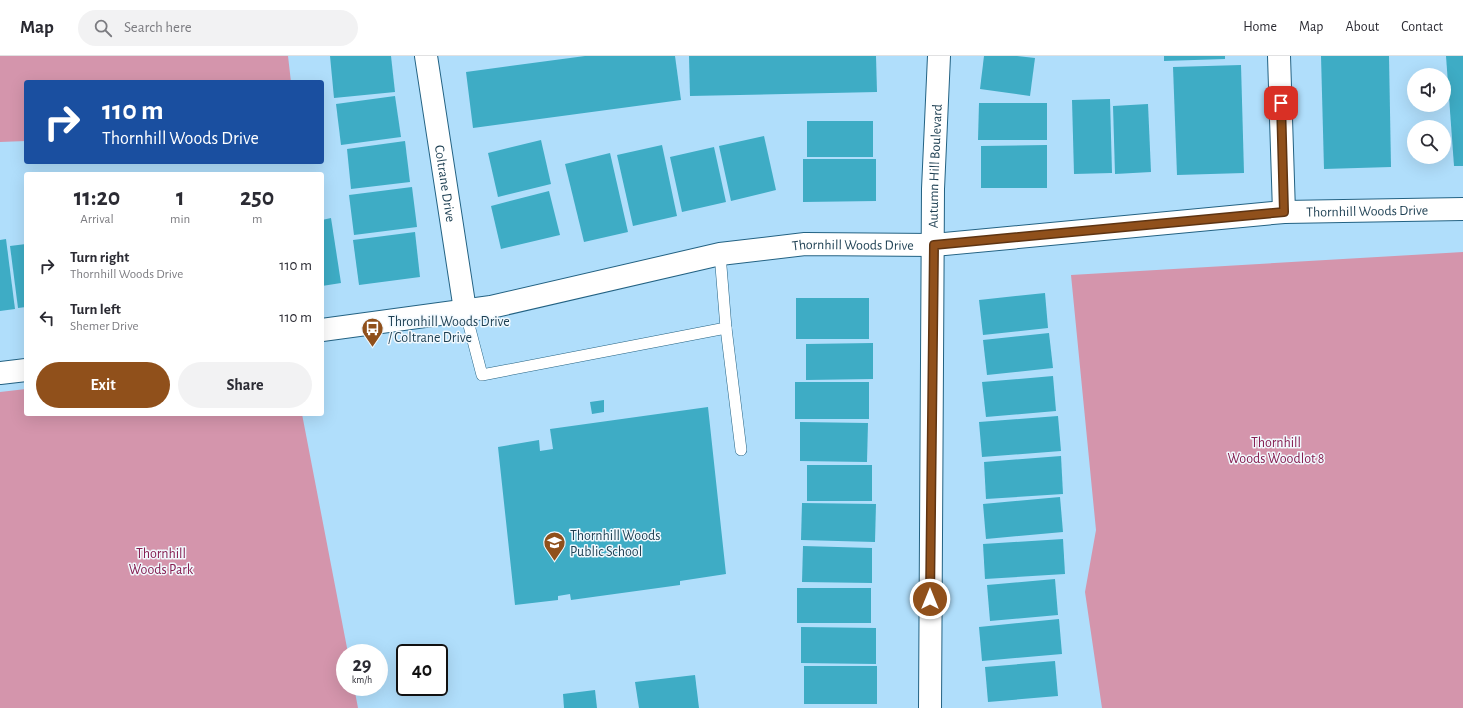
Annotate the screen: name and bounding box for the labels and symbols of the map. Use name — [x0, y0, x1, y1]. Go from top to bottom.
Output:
pin — [1264, 86, 1298, 120]
street label: Autumn Hill Boulevard — [927, 104, 945, 228]
street label: Coltrane Drive — [432, 144, 457, 223]
street label: Thornhill Woods Drive — [1306, 204, 1428, 220]
street label: Thornhill Woods Drive — [791, 238, 914, 253]
place label: Thronhill Woods Drive / Coltrane Drive — [388, 315, 510, 345]
bus stop icon: Thronhill Woods Drive / Coltrane Drive — [359, 316, 385, 349]
park label: Thornhill Woods Woodlot 8 — [1227, 436, 1325, 466]
place label: Thornhill Woods Public School — [570, 529, 660, 559]
school or university icon: Thornhill Woods Public School — [541, 530, 567, 563]
park label: Thornhill Woods Park — [129, 547, 194, 577]
position arrow — [909, 578, 951, 620]
speed limit sign: 40 — [396, 644, 448, 696]

